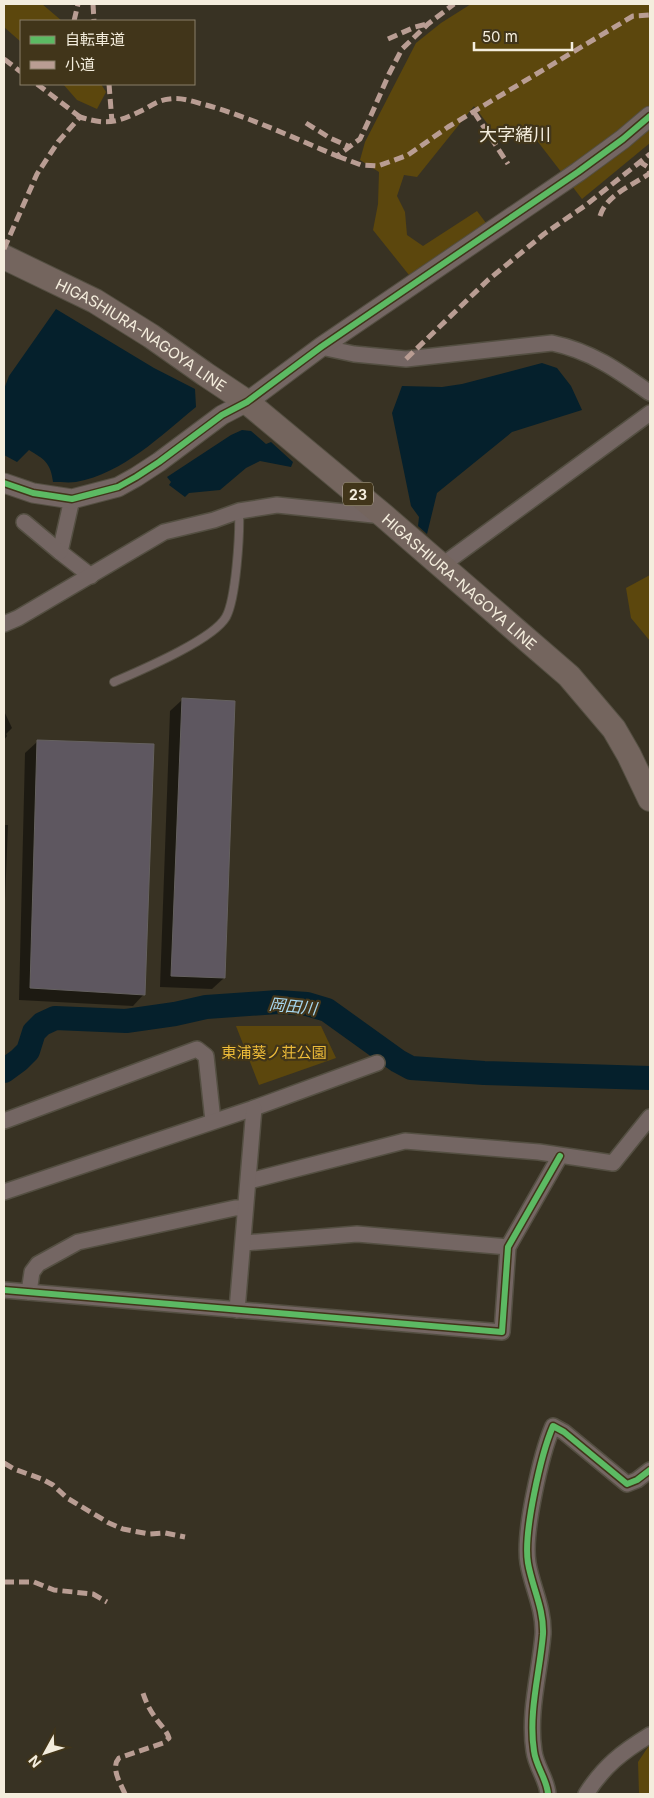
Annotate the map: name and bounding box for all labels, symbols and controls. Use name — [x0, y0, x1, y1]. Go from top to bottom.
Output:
legend — [20, 20, 195, 85]
scale bar — [474, 20, 572, 52]
text: 50 m — [482, 27, 518, 46]
text: 自転車道 — [65, 30, 125, 49]
text: 小道 — [65, 55, 95, 74]
district label: 大字緒川 — [479, 124, 551, 145]
street label: HIGASHIURA-NAGOYA LINE — [53, 274, 230, 395]
road number: 23 — [343, 482, 373, 506]
street label: HIGASHIURA-NAGOYA LINE — [378, 509, 541, 654]
water label: 岡田川 — [268, 994, 320, 1019]
park label: 東浦葵ノ荘公園 — [221, 1043, 327, 1062]
north arrow — [20, 1728, 70, 1778]
text: N — [25, 1752, 45, 1771]

